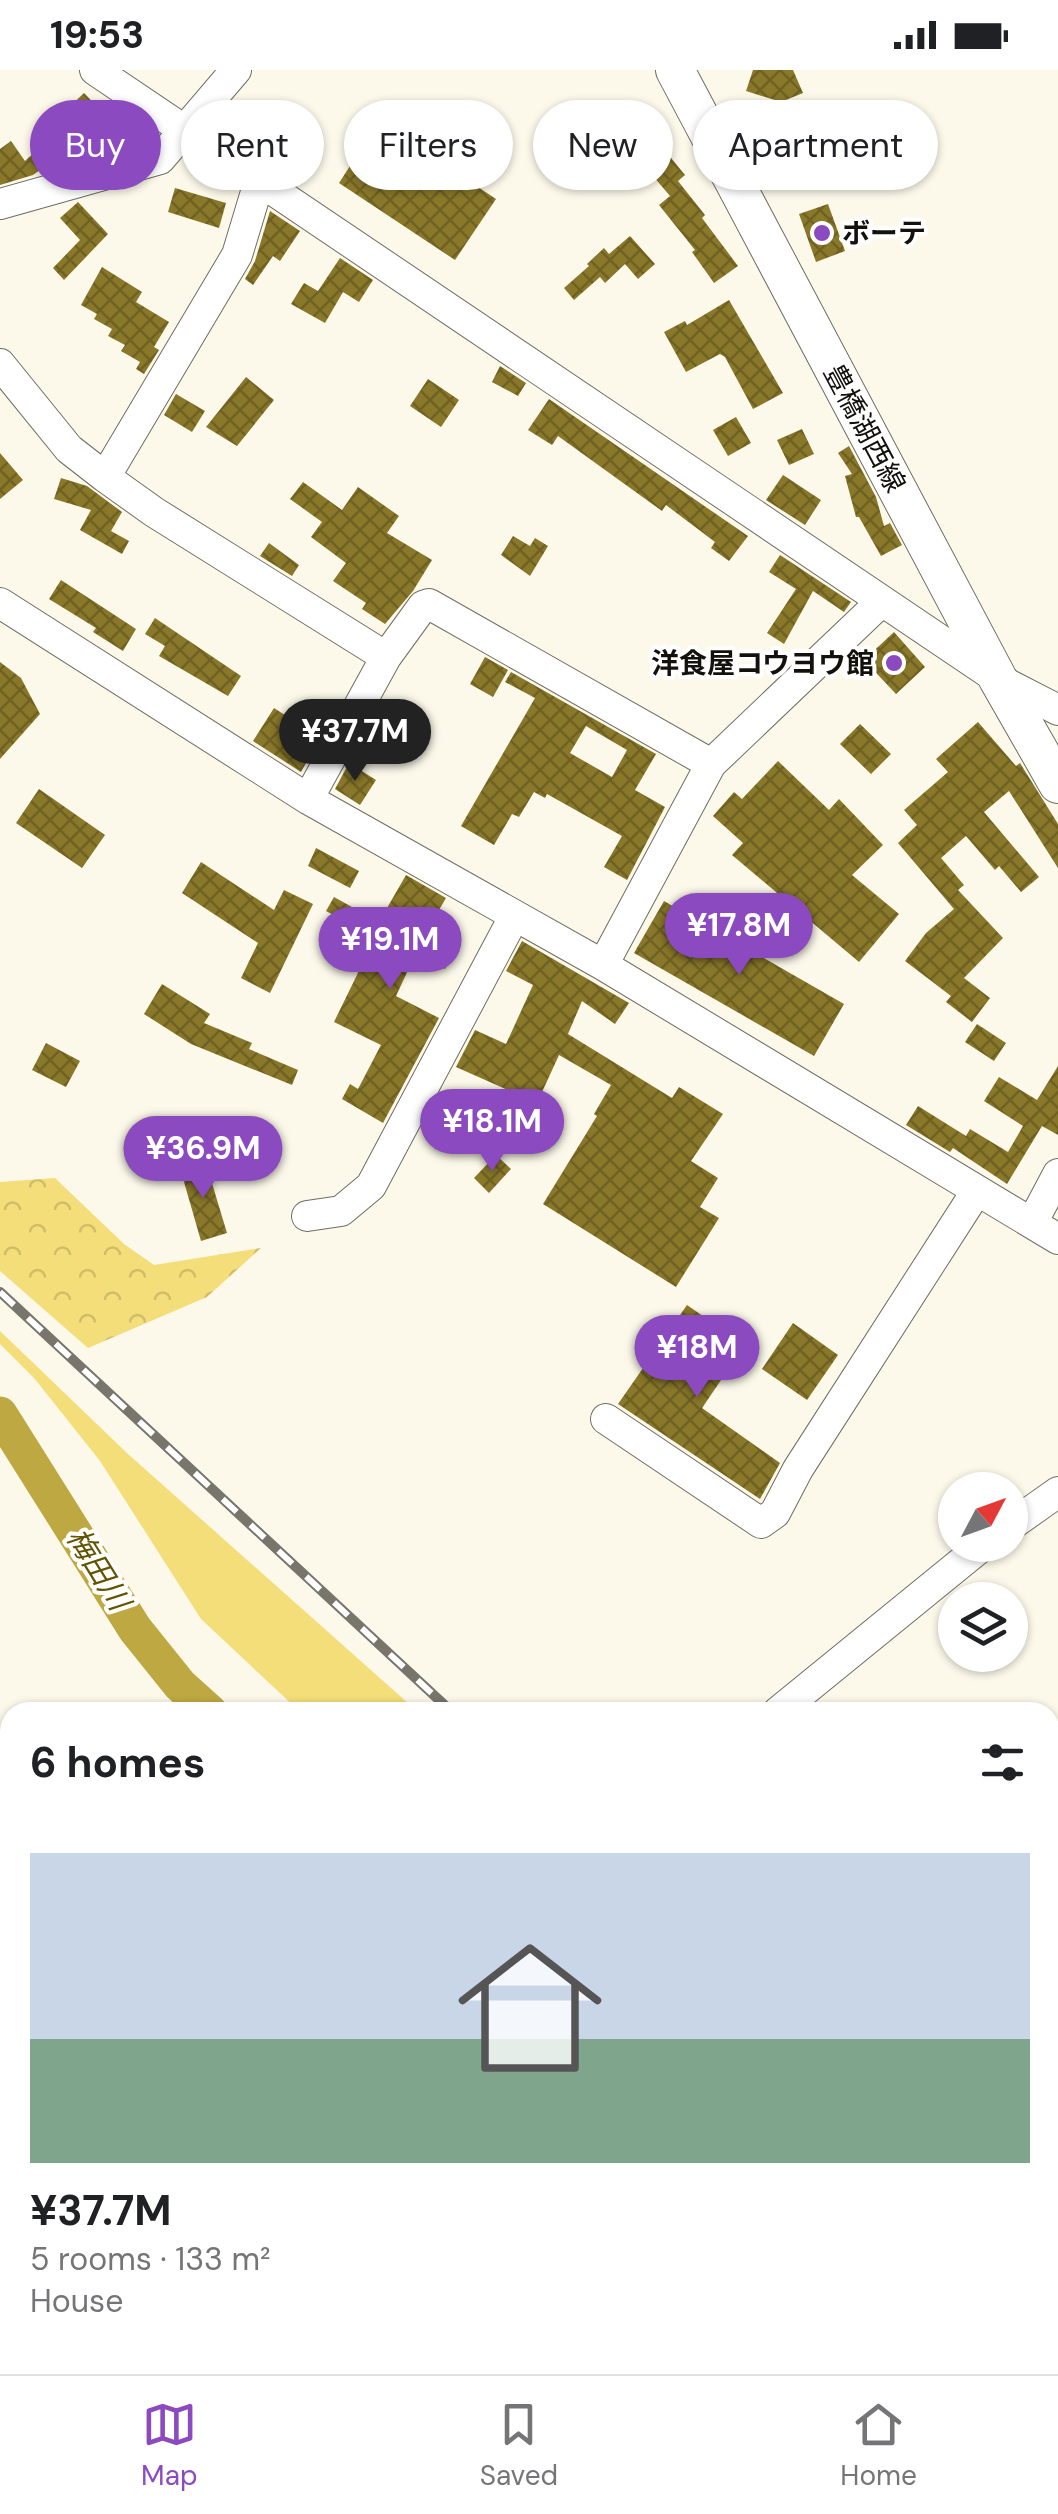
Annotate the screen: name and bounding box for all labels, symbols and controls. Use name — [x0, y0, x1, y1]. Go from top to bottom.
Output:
text: 19:53 — [50, 10, 144, 60]
chip: Buy — [30, 100, 161, 190]
chip: Rent — [181, 100, 324, 190]
chip: Filters — [344, 100, 513, 190]
chip: New — [533, 100, 673, 190]
chip: Apartment — [693, 100, 938, 190]
place label: ボーテ — [842, 215, 926, 252]
marker: ボーテ — [811, 222, 833, 244]
street label: 豊橋湖西線 — [815, 358, 914, 499]
place label: 洋食屋コウヨウ館 — [651, 645, 874, 682]
marker: 洋食屋コウヨウ館 — [883, 652, 905, 674]
pin: ¥37.7M — [274, 699, 436, 784]
text: ¥37.7M — [301, 710, 409, 752]
pin: ¥17.8M — [658, 893, 820, 978]
text: ¥17.8M — [687, 904, 791, 946]
pin: ¥19.1M — [309, 907, 471, 992]
text: ¥19.1M — [341, 918, 439, 960]
pin: ¥18.1M — [411, 1089, 573, 1174]
text: ¥18.1M — [442, 1100, 542, 1142]
pin: ¥36.9M — [122, 1116, 284, 1201]
text: ¥36.9M — [145, 1127, 261, 1169]
pin: ¥18M — [638, 1315, 756, 1400]
text: ¥18M — [656, 1326, 738, 1368]
north arrow — [938, 1472, 1028, 1562]
map controls — [938, 1472, 1028, 1672]
water label: 梅田川 — [58, 1520, 140, 1620]
button: layers — [938, 1582, 1028, 1672]
text: 6 homes — [30, 1735, 205, 1790]
icon: filters — [975, 1735, 1030, 1790]
icon: home — [440, 1918, 620, 2098]
text: ¥37.7M — [30, 2183, 171, 2238]
text: 5 rooms · 133 m² — [30, 2238, 271, 2280]
text: House — [30, 2280, 123, 2322]
tab: Map — [141, 2397, 197, 2494]
tab: Saved — [480, 2397, 558, 2494]
tab: Home — [840, 2397, 917, 2494]

